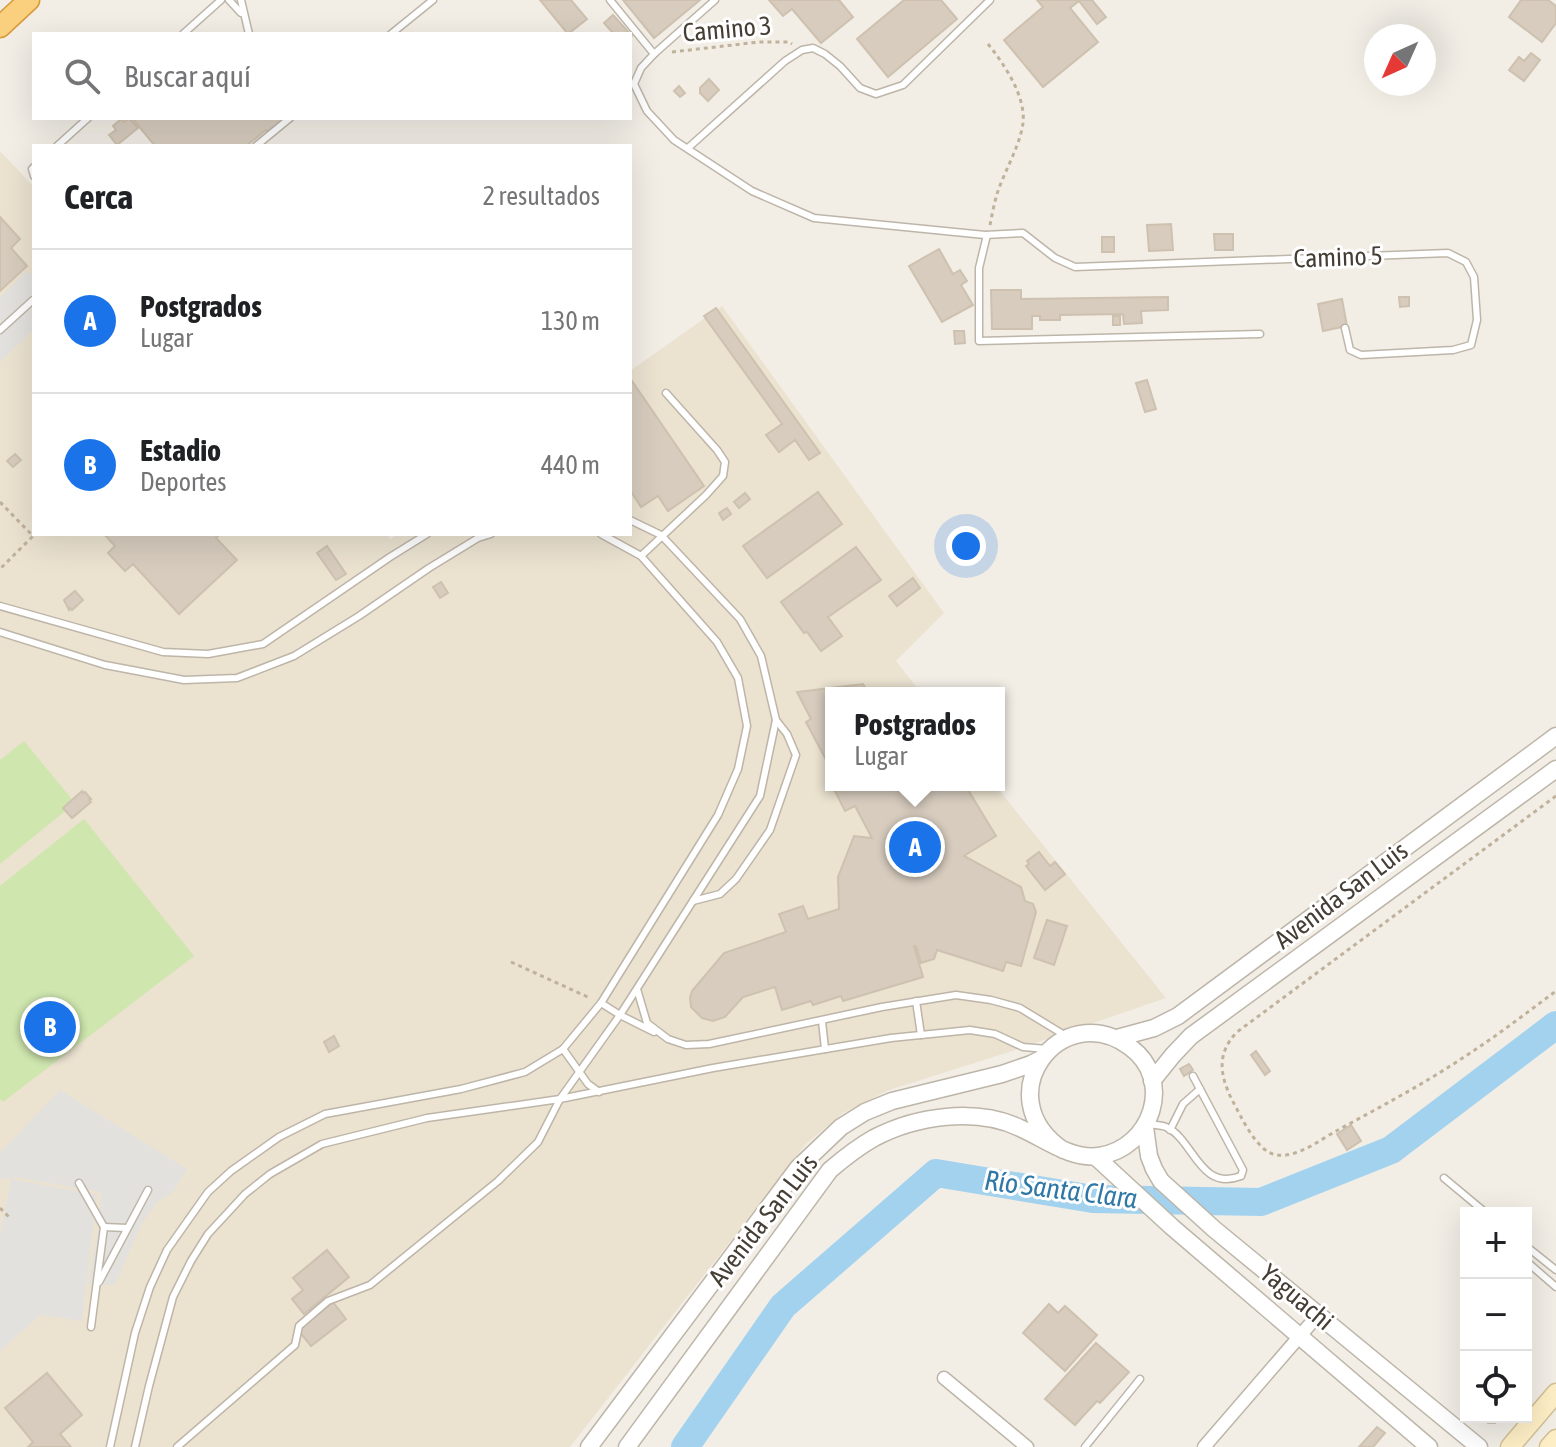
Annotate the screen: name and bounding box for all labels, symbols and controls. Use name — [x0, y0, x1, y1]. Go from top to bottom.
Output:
street label: Camino 3 — [681, 10, 773, 48]
north arrow — [1364, 24, 1436, 96]
search box — [32, 32, 632, 120]
icon: search — [60, 54, 104, 98]
text: Buscar aquí — [124, 59, 251, 93]
text: Cerca — [64, 177, 133, 216]
text: 2 resultados — [483, 181, 600, 211]
street label: Camino 5 — [1293, 240, 1383, 274]
text: Postgrados — [140, 289, 262, 323]
text: A — [84, 306, 96, 336]
text: 130 m — [541, 306, 600, 336]
text: Lugar — [140, 323, 193, 353]
text: Estadio — [140, 433, 221, 467]
text: B — [84, 450, 96, 480]
text: 440 m — [541, 450, 600, 480]
text: Deportes — [140, 467, 227, 497]
your location — [946, 526, 986, 566]
popup — [825, 687, 1005, 791]
text: Postgrados — [854, 707, 976, 741]
text: Lugar — [854, 741, 907, 771]
pin: A — [889, 817, 941, 877]
street label: Avenida San Luis — [1269, 835, 1413, 955]
pin: B — [24, 997, 76, 1057]
street label: Avenida San Luis — [702, 1148, 824, 1292]
water label: Río Santa Clara — [983, 1164, 1139, 1214]
map controls — [1460, 1207, 1532, 1423]
button: + — [1460, 1207, 1532, 1279]
street label: Yaguachi — [1254, 1258, 1340, 1336]
button: − — [1460, 1279, 1532, 1351]
button: locate — [1460, 1351, 1532, 1423]

